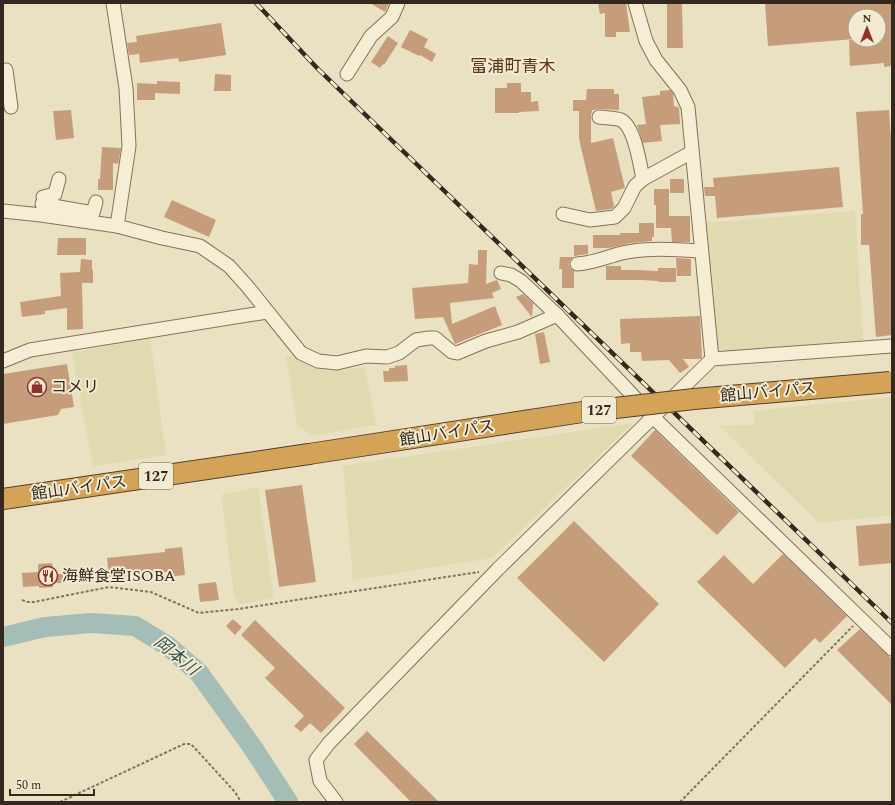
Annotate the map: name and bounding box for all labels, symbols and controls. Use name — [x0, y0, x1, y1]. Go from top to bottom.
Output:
north arrow — [847, 8, 887, 48]
text: N — [863, 10, 872, 27]
district label: 富浦町青木 — [471, 54, 556, 80]
place label: コメリ — [51, 375, 99, 399]
shop icon: コメリ — [26, 376, 48, 398]
street label: 館山バイパス — [719, 376, 817, 408]
road number: 127 — [582, 397, 616, 423]
street label: 館山バイパス — [398, 414, 496, 452]
road number: 127 — [139, 463, 173, 489]
street label: 館山バイパス — [30, 469, 128, 507]
place label: 海鮮食堂ISOBA — [62, 564, 176, 588]
restaurant icon: 海鮮食堂ISOBA — [37, 565, 59, 587]
water label: 岡本川 — [148, 630, 206, 683]
scale bar — [10, 771, 94, 797]
text: 50 m — [16, 776, 41, 795]

